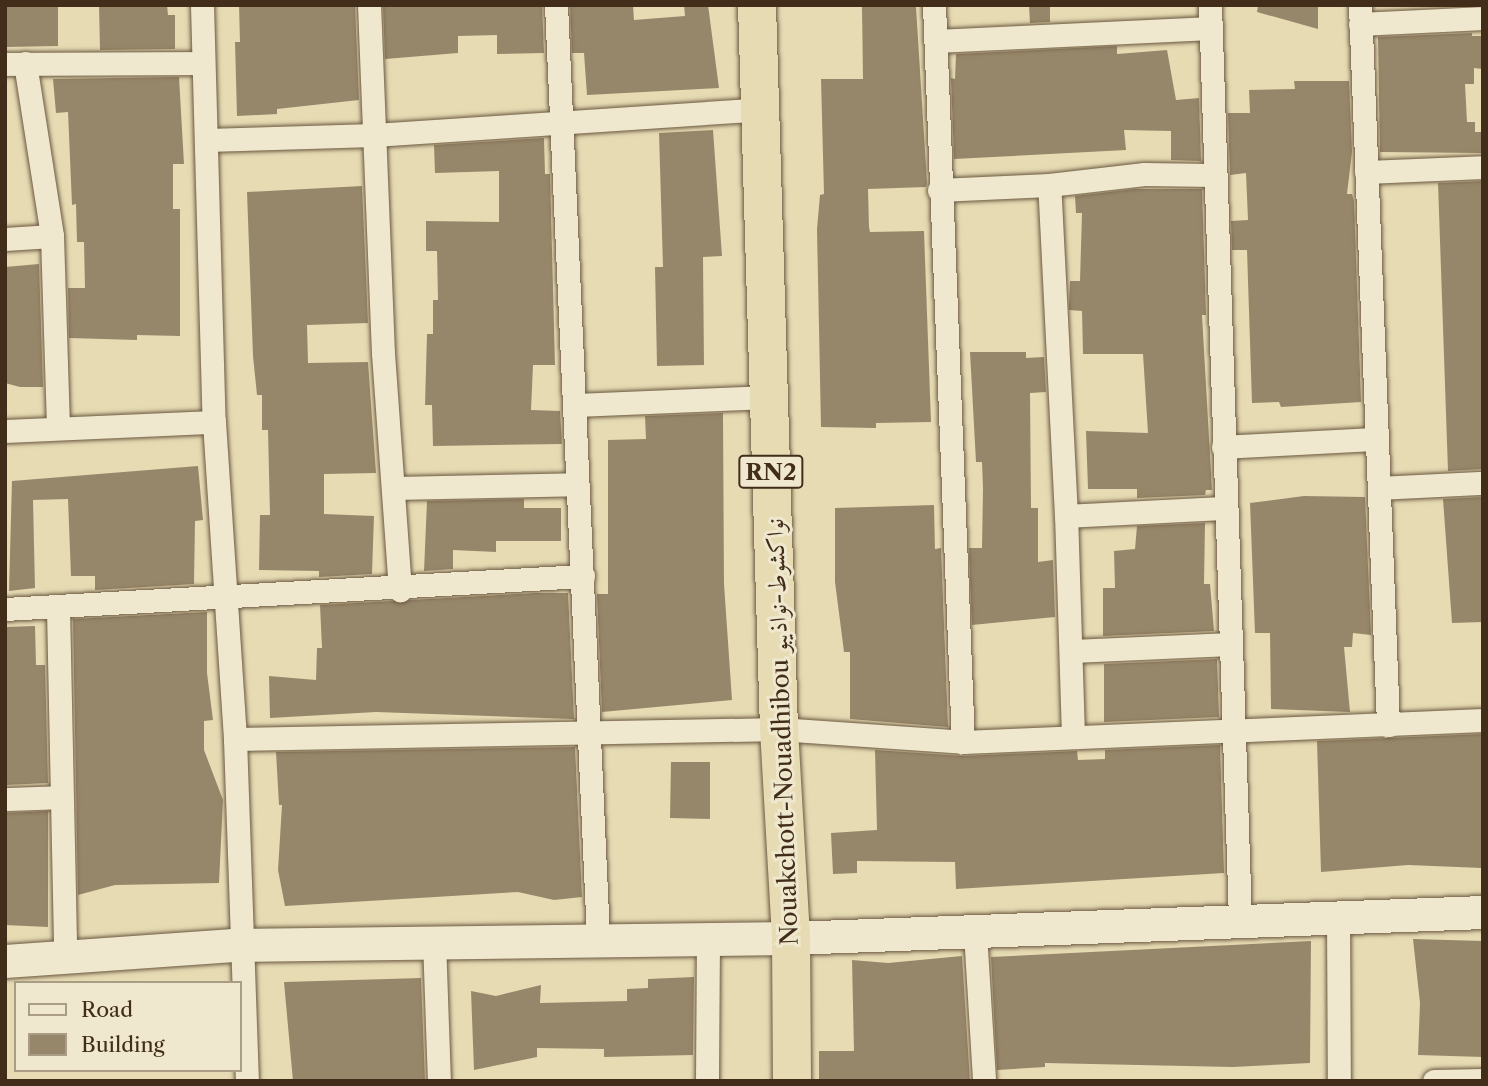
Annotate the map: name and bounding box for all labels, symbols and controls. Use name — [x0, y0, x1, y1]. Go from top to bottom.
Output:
road number: RN2 — [738, 452, 804, 492]
street label: Nouakchott-Nouadhibou نواكشوط-نواذيبو — [760, 518, 804, 946]
legend — [14, 981, 242, 1072]
text: Road — [81, 997, 133, 1022]
text: Building — [81, 1032, 165, 1057]

